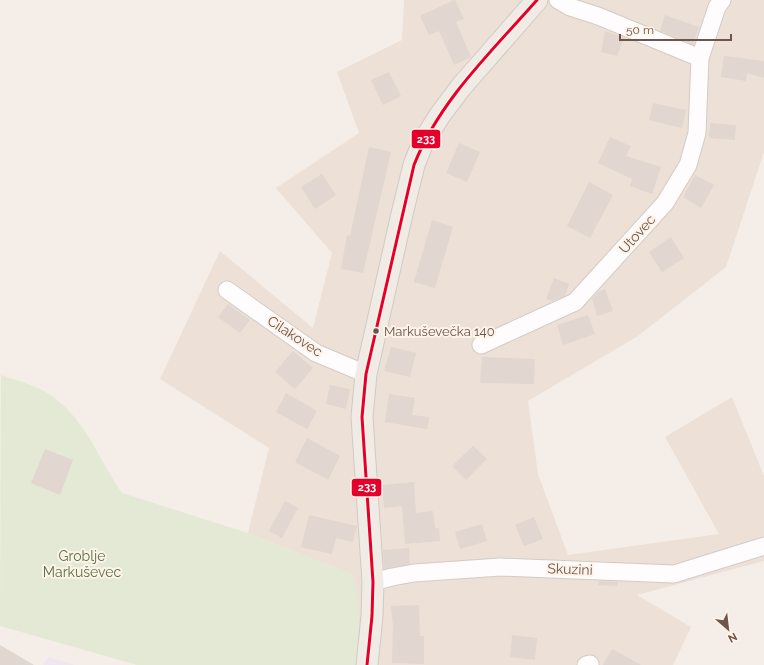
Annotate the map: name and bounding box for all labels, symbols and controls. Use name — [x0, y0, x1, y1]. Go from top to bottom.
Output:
scale bar — [620, 16, 731, 42]
text: 50 m — [626, 23, 654, 37]
line badge: 233 — [411, 129, 441, 149]
text: 233 — [417, 133, 435, 146]
street label: Utovec — [616, 211, 659, 257]
street label: Cilakovec — [265, 312, 326, 360]
place label: Markuševečka 140 — [384, 324, 495, 339]
marker: Markuševečka 140 — [371, 326, 381, 336]
line badge: 233 — [351, 478, 382, 497]
text: 233 — [358, 481, 376, 494]
park label: Groblje Markuševec — [43, 548, 122, 580]
street label: Skuzini — [547, 560, 593, 578]
north arrow — [708, 609, 748, 649]
text: N — [726, 630, 739, 645]

